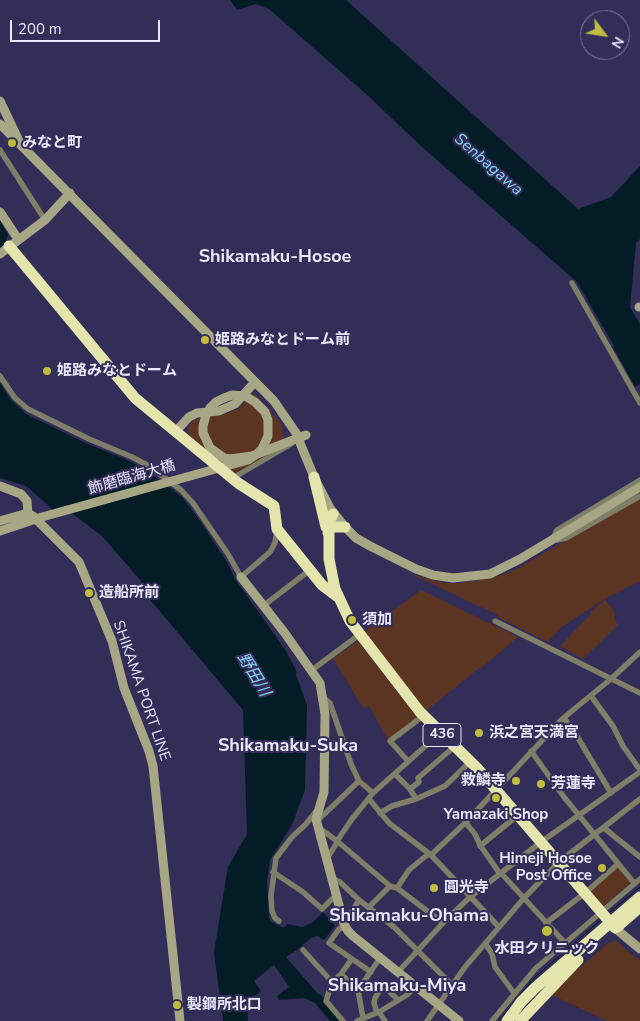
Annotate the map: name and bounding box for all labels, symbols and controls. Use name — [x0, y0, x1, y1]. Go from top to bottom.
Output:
scale bar — [12, 10, 162, 42]
north arrow — [580, 10, 630, 60]
text: 200 m — [18, 19, 62, 39]
text: N — [607, 33, 628, 52]
water label: Senbagawa — [450, 130, 526, 200]
place label: みなと町 — [22, 134, 82, 152]
marker: みなと町 — [6, 137, 18, 149]
district label: Shikamaku-Hosoe — [199, 247, 351, 269]
place label: 姫路みなとドーム前 — [215, 331, 350, 349]
marker: 姫路みなとドーム前 — [199, 334, 211, 346]
place label: 姫路みなとドーム — [57, 362, 177, 380]
marker: 姫路みなとドーム — [41, 365, 53, 377]
street label: 飾磨臨海大橋 — [86, 457, 178, 499]
place label: 造船所前 — [99, 584, 159, 602]
marker: 造船所前 — [83, 587, 95, 599]
place label: 須加 — [362, 611, 392, 629]
marker: 須加 — [346, 614, 358, 626]
street label: SHIKAMA PORT LINE — [109, 618, 173, 764]
water label: 野田川 — [232, 649, 274, 701]
road number: 436 — [423, 724, 461, 746]
place label: 浜之宮天満宮 — [489, 724, 579, 742]
marker: 浜之宮天満宮 — [473, 727, 485, 739]
district label: Shikamaku-Suka — [218, 736, 358, 758]
place label: 救鱗寺 — [461, 772, 506, 790]
marker: 救鱗寺 — [510, 775, 522, 787]
place label: 芳蓮寺 — [551, 775, 596, 793]
marker: 芳蓮寺 — [535, 778, 547, 790]
marker: Yamazaki Shop — [490, 792, 502, 804]
place label: Yamazaki Shop — [444, 806, 548, 824]
place label: Himeji Hosoe Post Office — [499, 850, 592, 885]
marker: Himeji Hosoe Post Office — [596, 862, 608, 874]
place label: 圓光寺 — [444, 879, 489, 897]
marker: 圓光寺 — [428, 882, 440, 894]
district label: Shikamaku-Ohama — [329, 906, 489, 928]
marker: 水田クリニック — [540, 924, 554, 938]
place label: 水田クリニック — [495, 940, 599, 958]
district label: Shikamaku-Miya — [328, 976, 466, 998]
place label: 製鋼所北口 — [187, 996, 262, 1014]
marker: 製鋼所北口 — [171, 999, 183, 1011]

